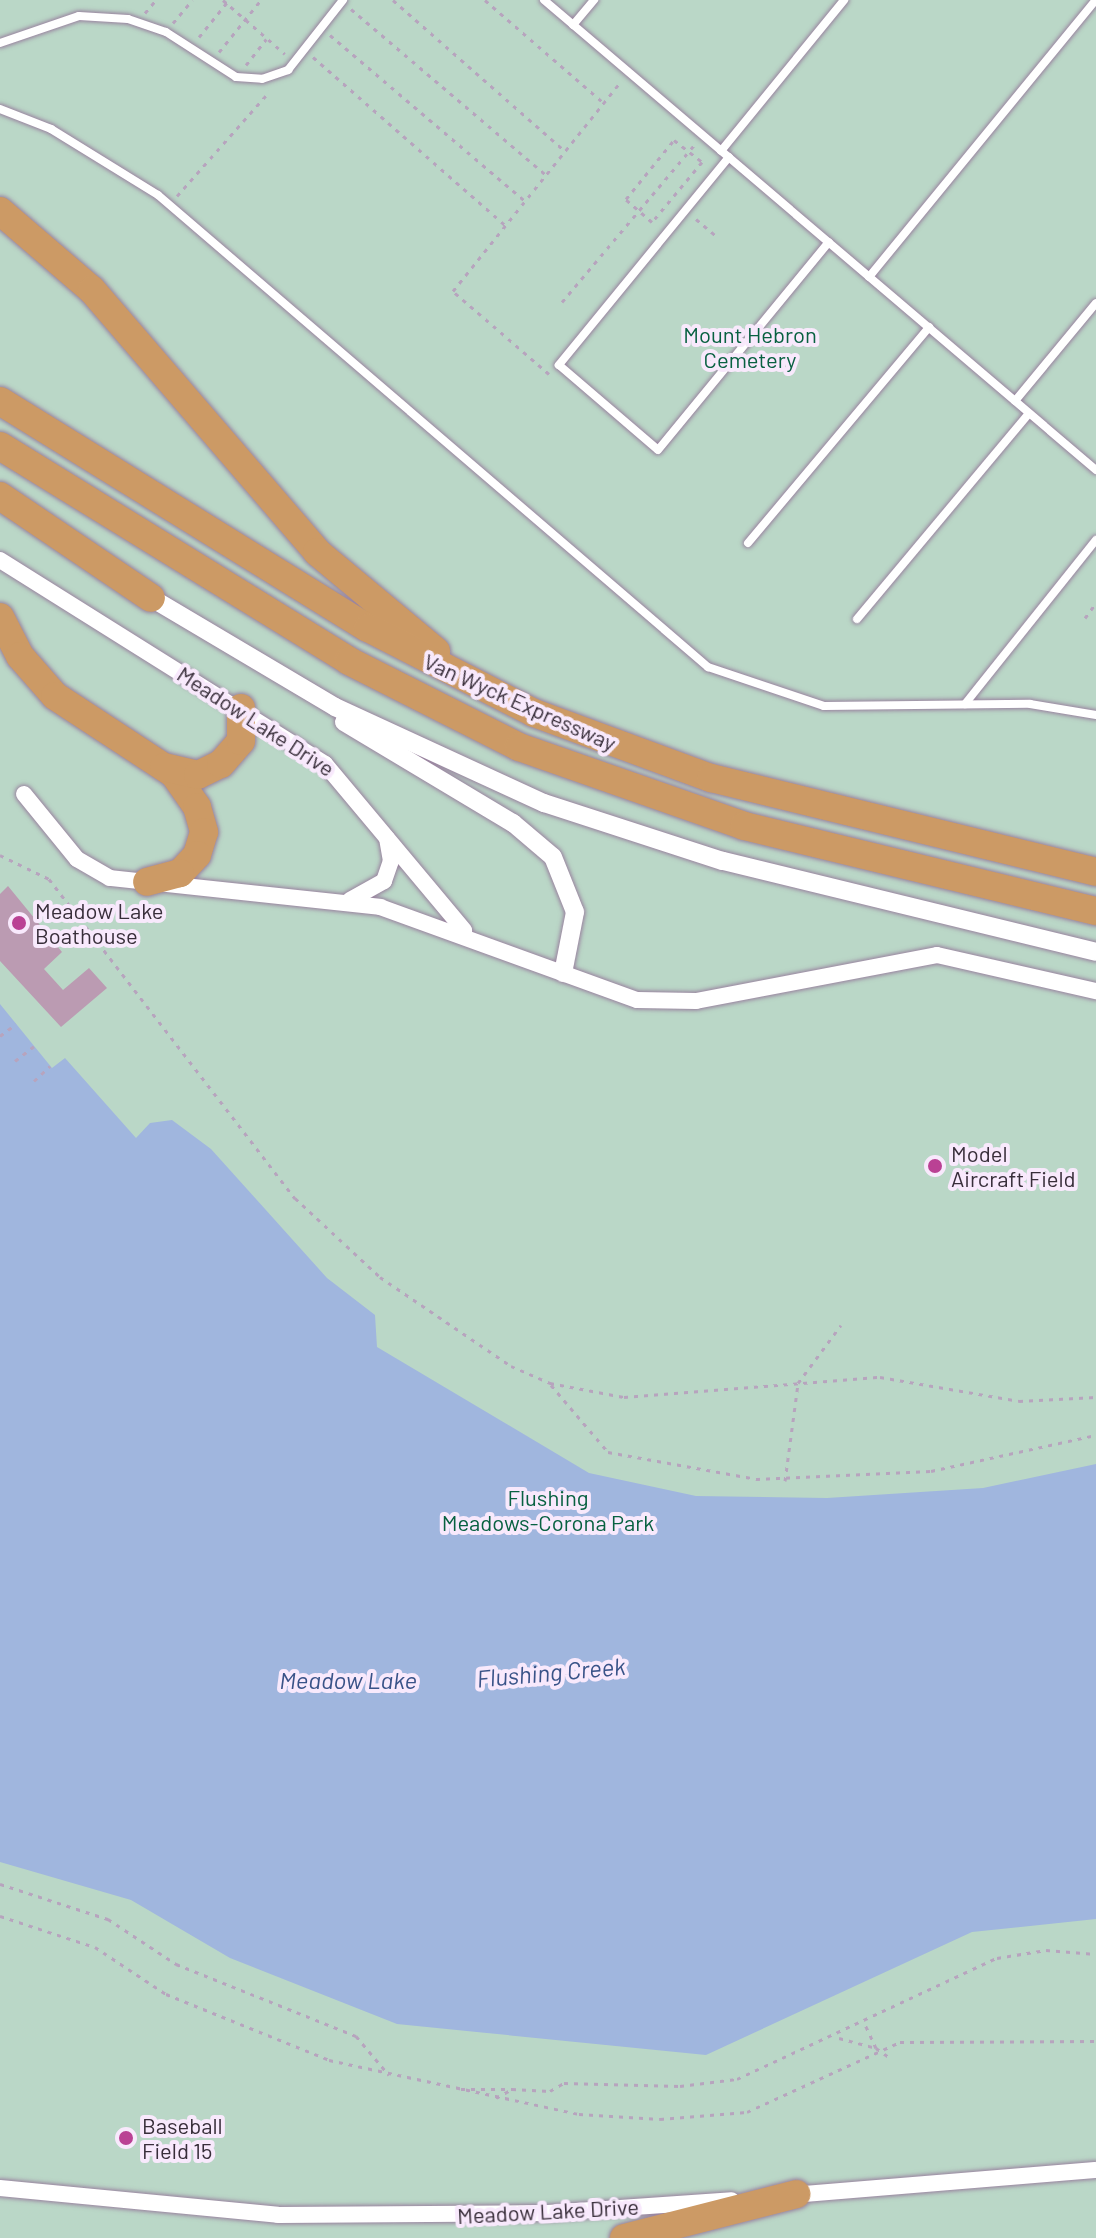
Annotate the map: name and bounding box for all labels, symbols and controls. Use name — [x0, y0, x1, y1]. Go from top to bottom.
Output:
park label: Mount Hebron Cemetery — [683, 321, 817, 372]
street label: Van Wyck Expressway — [420, 648, 620, 756]
street label: Meadow Lake Drive — [173, 660, 339, 782]
place label: Meadow Lake Boathouse — [35, 897, 163, 948]
marker: Meadow Lake Boathouse — [10, 914, 28, 932]
place label: Model Aircraft Field — [951, 1140, 1076, 1192]
marker: Model Aircraft Field — [926, 1157, 944, 1175]
park label: Flushing Meadows-Corona Park — [442, 1484, 654, 1536]
water label: Flushing Creek — [475, 1651, 627, 1693]
water label: Meadow Lake — [279, 1666, 417, 1694]
place label: Baseball Field 15 — [142, 2112, 223, 2164]
marker: Baseball Field 15 — [117, 2129, 135, 2147]
street label: Meadow Lake Drive — [456, 2193, 640, 2229]

